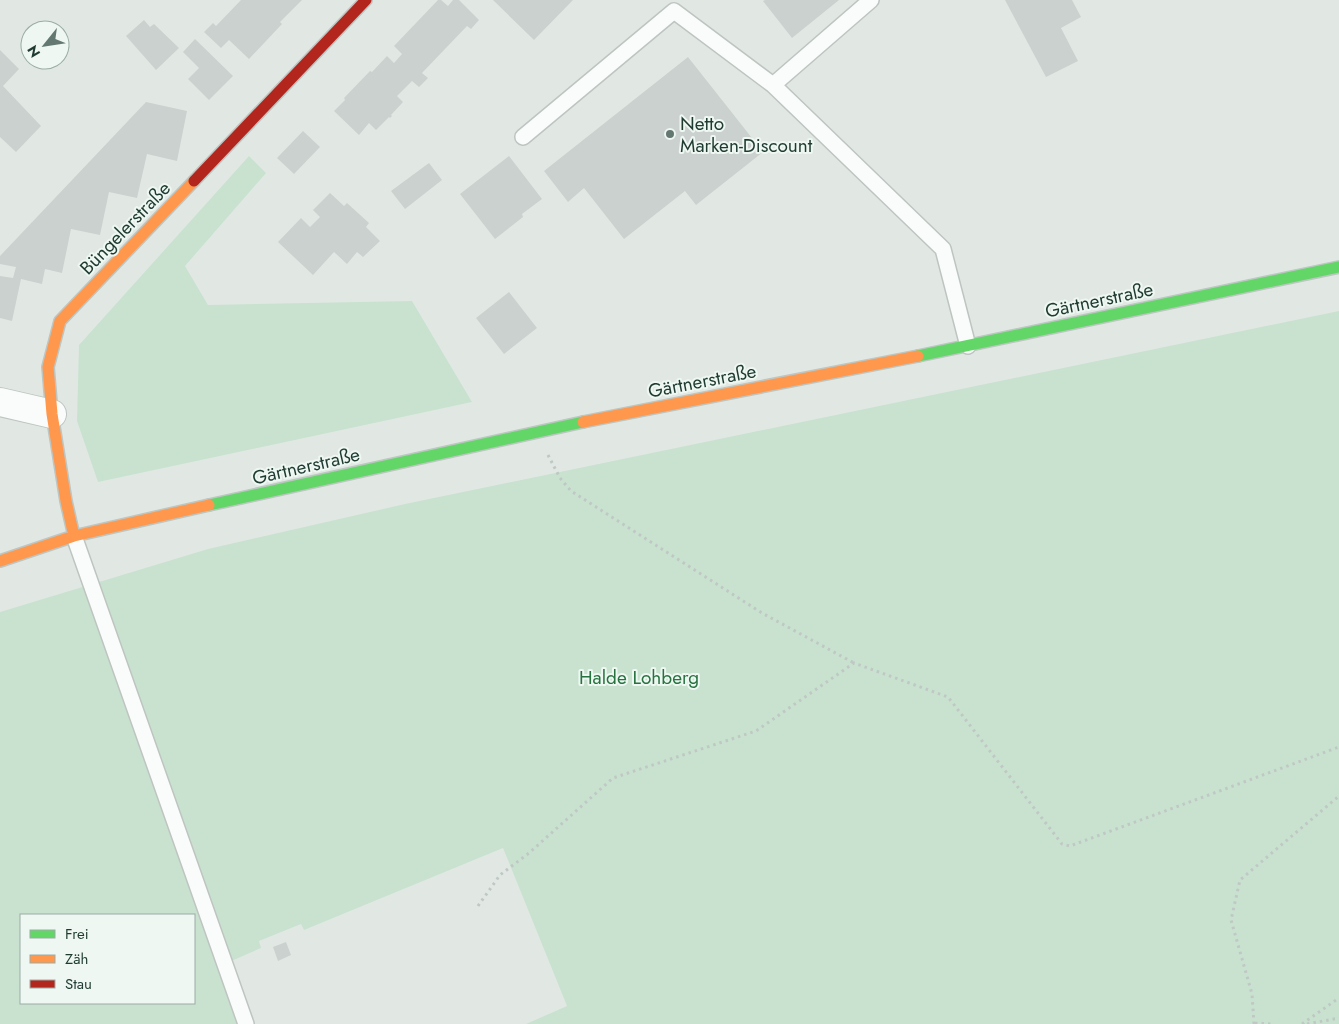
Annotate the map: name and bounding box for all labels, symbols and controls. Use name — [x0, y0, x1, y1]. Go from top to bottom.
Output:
north arrow — [20, 20, 70, 70]
text: N — [22, 42, 45, 61]
place label: Netto Marken-Discount — [680, 110, 813, 159]
marker: Netto Marken-Discount — [664, 128, 676, 140]
street label: Büngelerstraße — [74, 175, 177, 281]
street label: Gärtnerstraße — [1043, 275, 1156, 325]
street label: Gärtnerstraße — [646, 357, 759, 405]
street label: Gärtnerstraße — [250, 440, 363, 491]
park label: Halde Lohberg — [579, 664, 699, 691]
legend — [20, 914, 195, 1004]
text: Frei — [65, 923, 89, 945]
text: Zäh — [65, 948, 88, 970]
text: Stau — [65, 973, 92, 995]

